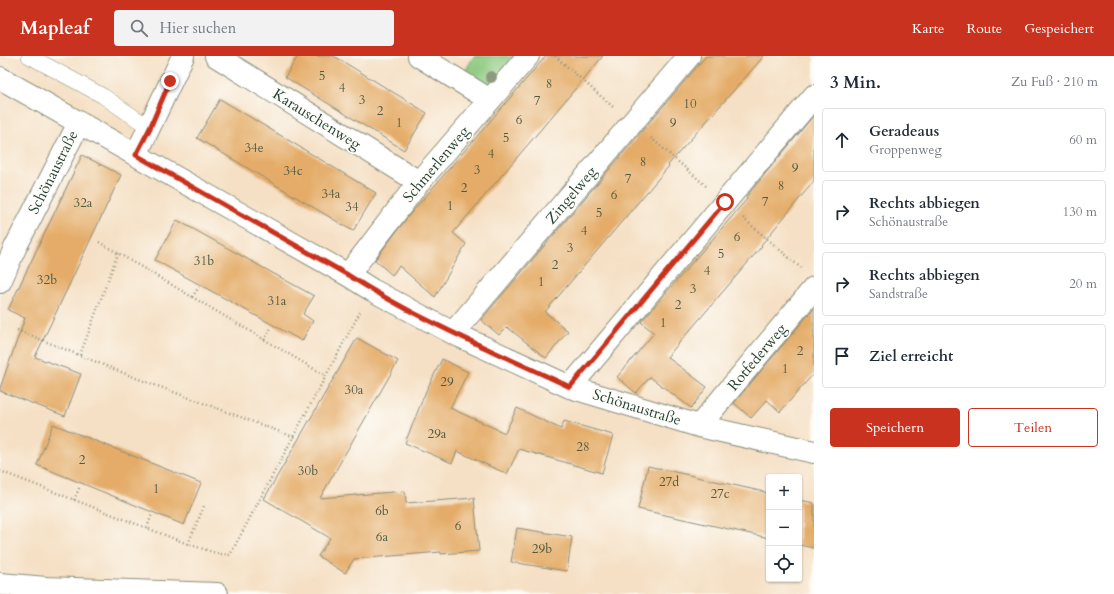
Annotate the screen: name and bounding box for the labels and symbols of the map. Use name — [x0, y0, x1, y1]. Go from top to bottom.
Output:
house number: 5 — [319, 67, 325, 85]
route end — [161, 72, 179, 90]
house number: 8 — [546, 75, 552, 93]
house number: 4 — [339, 79, 346, 97]
street label: Karauschenweg — [269, 84, 365, 154]
house number: 3 — [359, 91, 365, 109]
house number: 7 — [534, 92, 541, 110]
house number: 10 — [683, 95, 697, 113]
house number: 2 — [377, 102, 384, 120]
house number: 6 — [516, 111, 523, 129]
house number: 1 — [396, 114, 402, 132]
house number: 9 — [670, 114, 677, 132]
street label: Schmerlenweg — [398, 121, 474, 206]
street label: Schönaustraße — [23, 127, 83, 217]
house number: 5 — [503, 129, 509, 147]
house number: 34e — [244, 139, 264, 157]
house number: 4 — [488, 145, 495, 163]
house number: 8 — [640, 153, 646, 171]
house number: 9 — [792, 159, 799, 177]
house number: 3 — [474, 161, 480, 179]
street label: Zingelweg — [541, 161, 601, 228]
house number: 34c — [283, 162, 303, 180]
house number: 7 — [625, 170, 632, 188]
house number: 8 — [778, 177, 784, 195]
house number: 2 — [461, 179, 468, 197]
house number: 34a — [322, 185, 341, 203]
house number: 6 — [611, 186, 618, 204]
route start — [716, 193, 734, 211]
house number: 7 — [762, 193, 769, 211]
house number: 32a — [74, 194, 93, 212]
house number: 1 — [447, 197, 453, 215]
house number: 34 — [345, 198, 359, 216]
house number: 5 — [596, 204, 602, 222]
house number: 4 — [581, 222, 588, 240]
house number: 6 — [734, 228, 741, 246]
house number: 3 — [567, 239, 573, 257]
house number: 5 — [718, 245, 724, 263]
house number: 31b — [194, 252, 214, 270]
house number: 2 — [552, 256, 559, 274]
house number: 4 — [704, 262, 711, 280]
house number: 32b — [37, 271, 57, 289]
house number: 1 — [538, 273, 544, 291]
house number: 3 — [690, 280, 696, 298]
house number: 31a — [268, 292, 287, 310]
house number: 2 — [675, 296, 682, 314]
house number: 1 — [660, 314, 666, 332]
street label: Rotfederweg — [723, 319, 791, 395]
house number: 2 — [797, 342, 804, 360]
house number: 1 — [782, 360, 788, 378]
house number: 29 — [440, 373, 454, 391]
house number: 30a — [345, 381, 364, 399]
street label: Schönaustraße — [590, 384, 684, 430]
house number: 29a — [428, 425, 447, 443]
house number: 28 — [576, 438, 590, 456]
house number: 2 — [79, 451, 86, 469]
house number: 30b — [298, 462, 318, 480]
house number: 27d — [659, 473, 679, 491]
house number: 1 — [153, 480, 159, 498]
house number: 27c — [710, 485, 730, 503]
house number: 6b — [375, 502, 389, 520]
house number: 6 — [455, 517, 462, 535]
house number: 6a — [376, 528, 389, 546]
house number: 29b — [532, 540, 552, 558]

